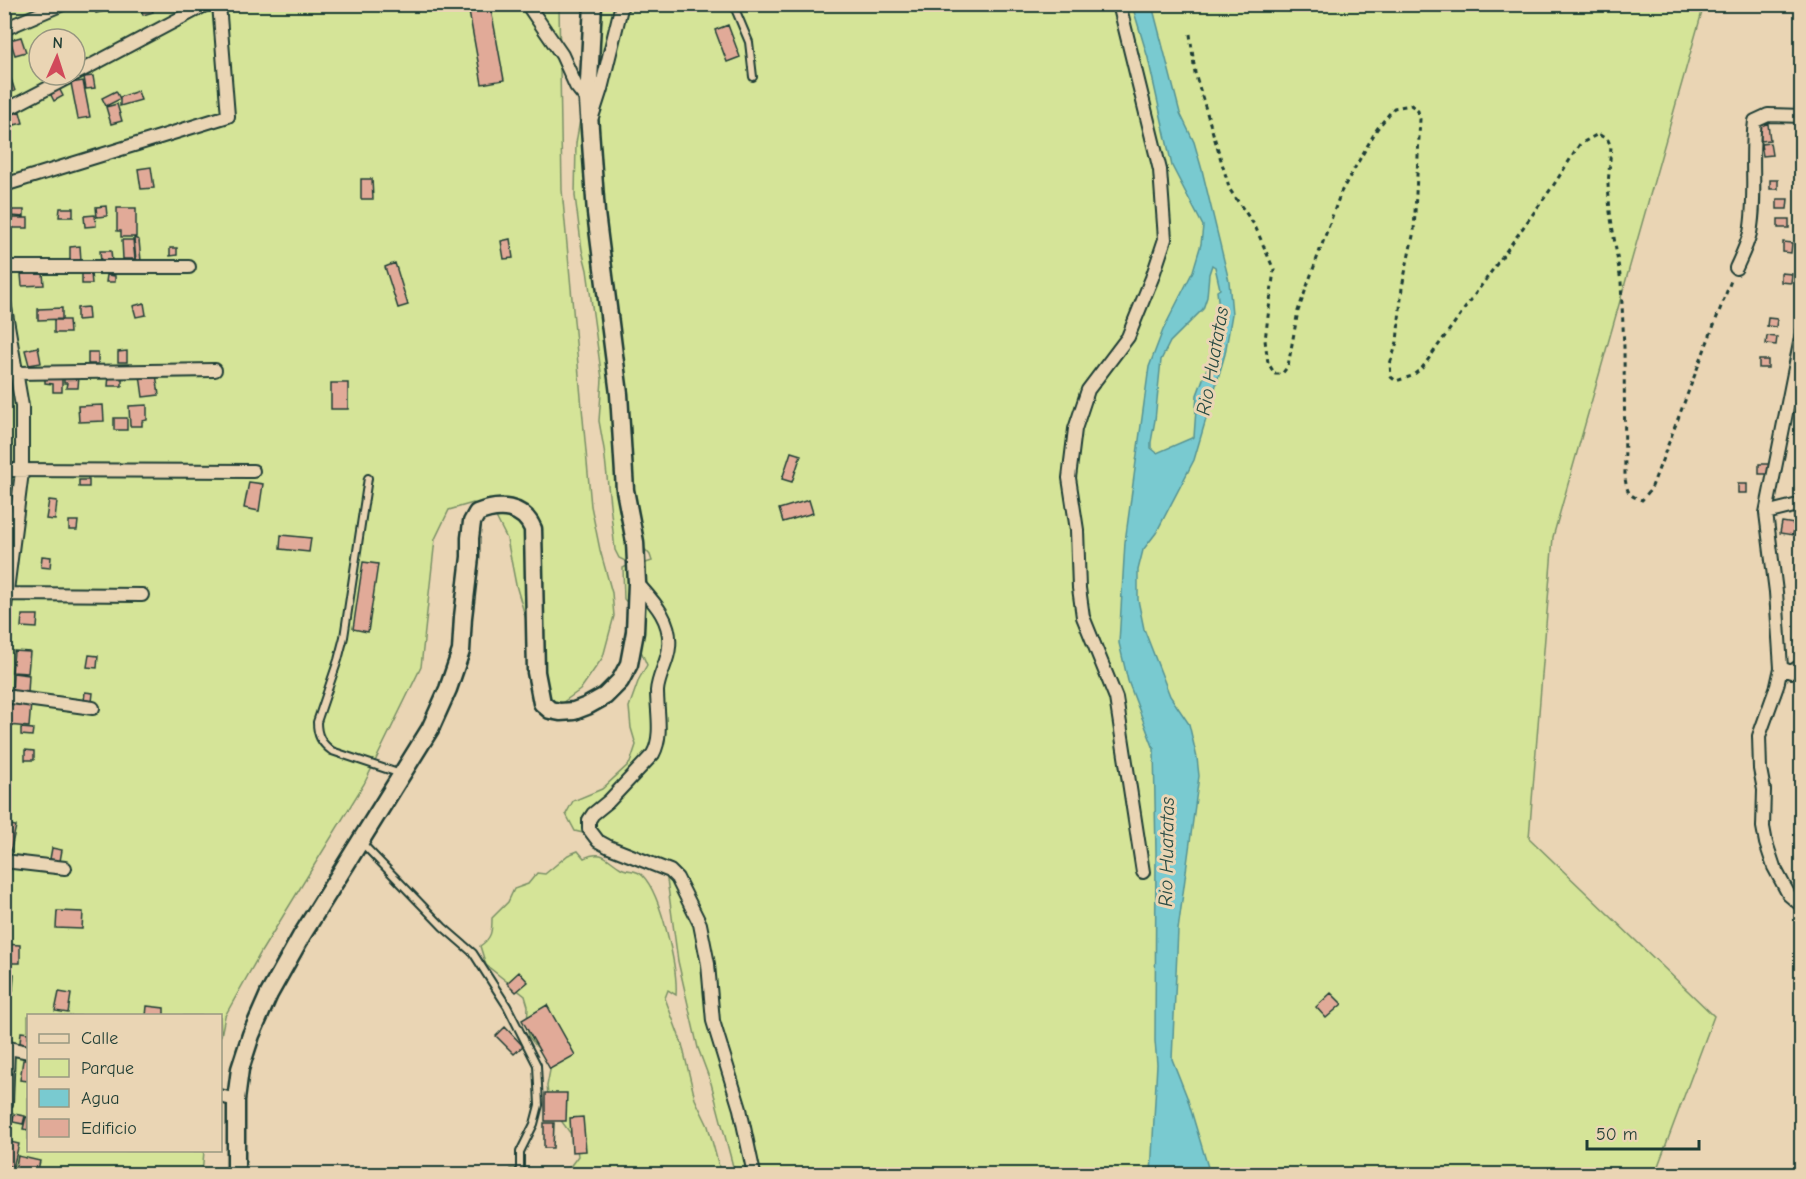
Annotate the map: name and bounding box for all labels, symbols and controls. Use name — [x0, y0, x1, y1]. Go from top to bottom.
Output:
north arrow — [27, 27, 87, 87]
text: N — [52, 34, 63, 52]
water label: Rio Huatatas — [1192, 304, 1233, 417]
water label: Rio Huatatas — [1154, 796, 1179, 907]
legend — [27, 1014, 222, 1152]
text: Calle — [81, 1028, 118, 1049]
text: Parque — [81, 1058, 134, 1079]
text: Agua — [81, 1088, 119, 1109]
scale bar — [1587, 1113, 1700, 1151]
text: Edificio — [81, 1118, 137, 1139]
text: 50 m — [1596, 1124, 1638, 1145]

